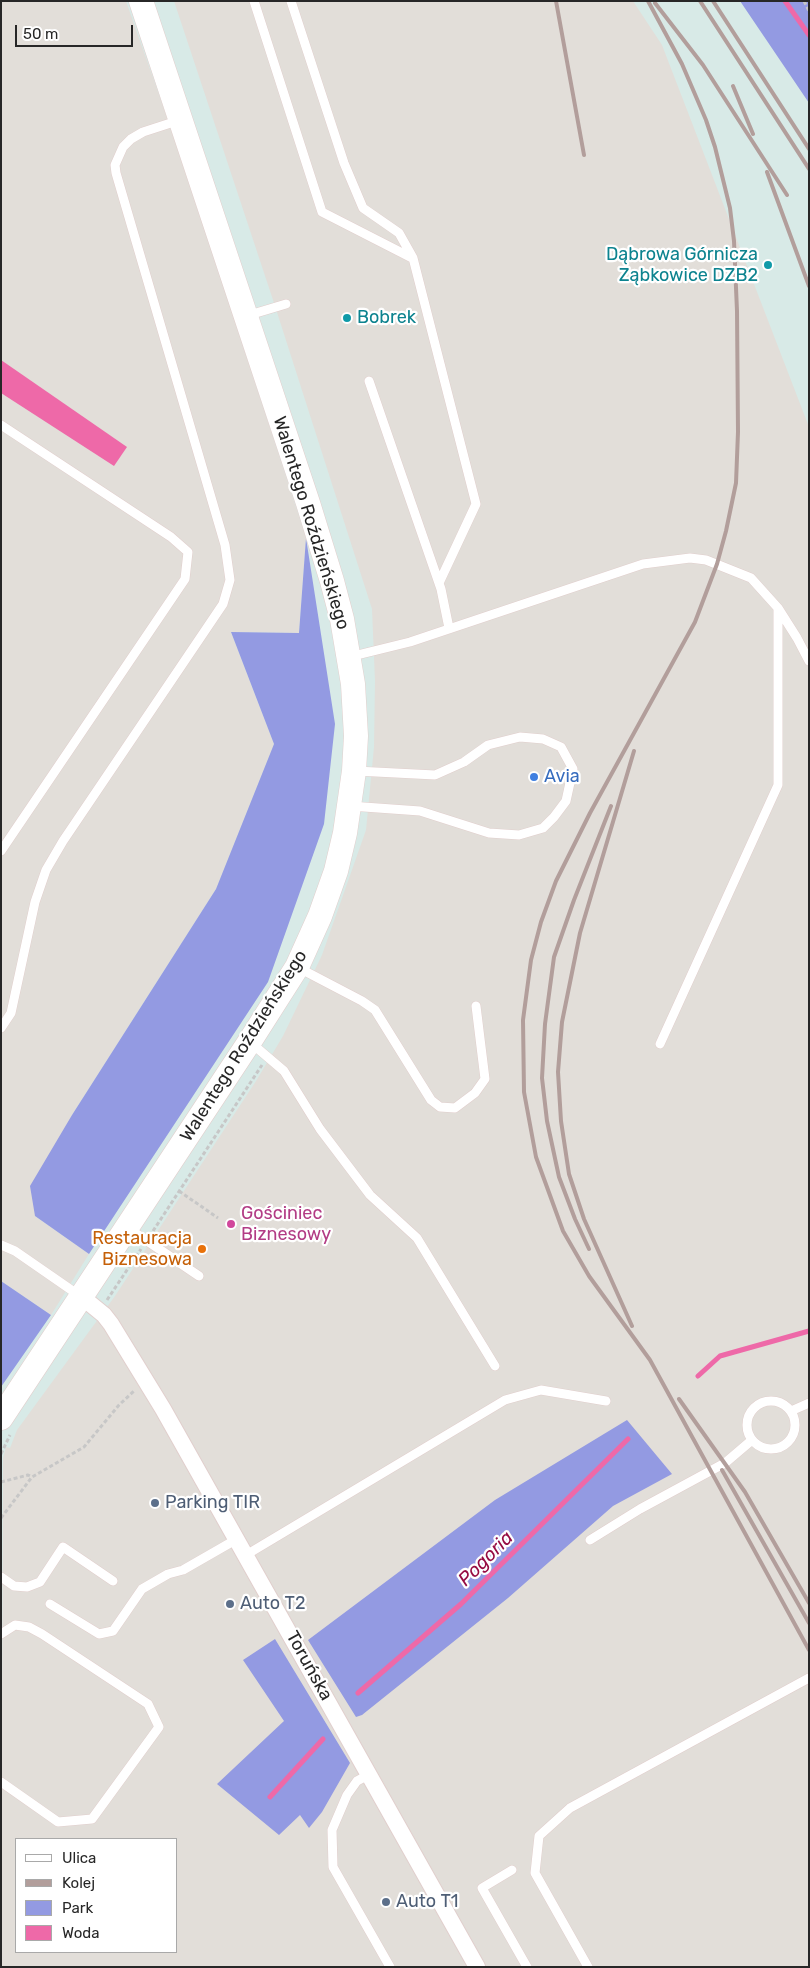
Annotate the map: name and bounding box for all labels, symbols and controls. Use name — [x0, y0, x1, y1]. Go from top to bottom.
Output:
scale bar — [18, 15, 135, 47]
text: 50 m — [23, 25, 58, 43]
place label: Dąbrowa Górnicza Ząbkowice DZB2 — [606, 244, 758, 286]
marker: Dąbrowa Górnicza Ząbkowice DZB2 — [762, 259, 774, 271]
place label: Bobrek — [357, 307, 416, 329]
marker: Bobrek — [341, 312, 353, 324]
street label: Walentego Roździeńskiego — [268, 414, 354, 632]
place label: Avia — [544, 766, 580, 788]
marker: Avia — [528, 771, 540, 783]
street label: Walentego Roździeńskiego — [176, 946, 312, 1146]
place label: Gościniec Biznesowy — [241, 1203, 331, 1246]
marker: Gościniec Biznesowy — [225, 1218, 237, 1230]
place label: Restauracja Biznesowa — [92, 1228, 192, 1270]
marker: Restauracja Biznesowa — [196, 1243, 208, 1255]
place label: Parking TIR — [165, 1492, 260, 1514]
marker: Parking TIR — [149, 1497, 161, 1509]
water label: Pogoria — [454, 1527, 518, 1591]
place label: Auto T2 — [240, 1593, 306, 1615]
marker: Auto T2 — [224, 1598, 236, 1610]
street label: Toruńska — [281, 1628, 337, 1704]
legend — [15, 1838, 178, 1953]
text: Ulica — [62, 1849, 96, 1867]
text: Kolej — [62, 1874, 95, 1892]
place label: Auto T1 — [396, 1891, 458, 1913]
marker: Auto T1 — [380, 1896, 392, 1908]
text: Park — [62, 1899, 93, 1917]
text: Woda — [62, 1924, 100, 1942]

